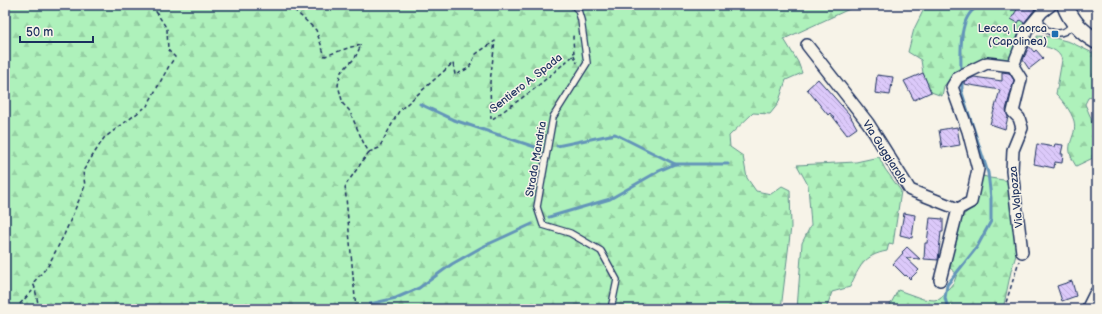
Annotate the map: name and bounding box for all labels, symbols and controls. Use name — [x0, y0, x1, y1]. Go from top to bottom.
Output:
scale bar — [20, 18, 93, 44]
place label: Lecco, Laorca (Capolinea) — [978, 22, 1047, 48]
text: 50 m — [26, 25, 53, 40]
marker: Lecco, Laorca (Capolinea) — [1050, 29, 1060, 39]
street label: Sentiero A. Spada — [487, 51, 565, 115]
street label: Via Guggiarolo — [860, 118, 910, 186]
street label: Strada Mandria — [523, 120, 549, 198]
street label: Via Valpozza — [1006, 165, 1026, 229]

